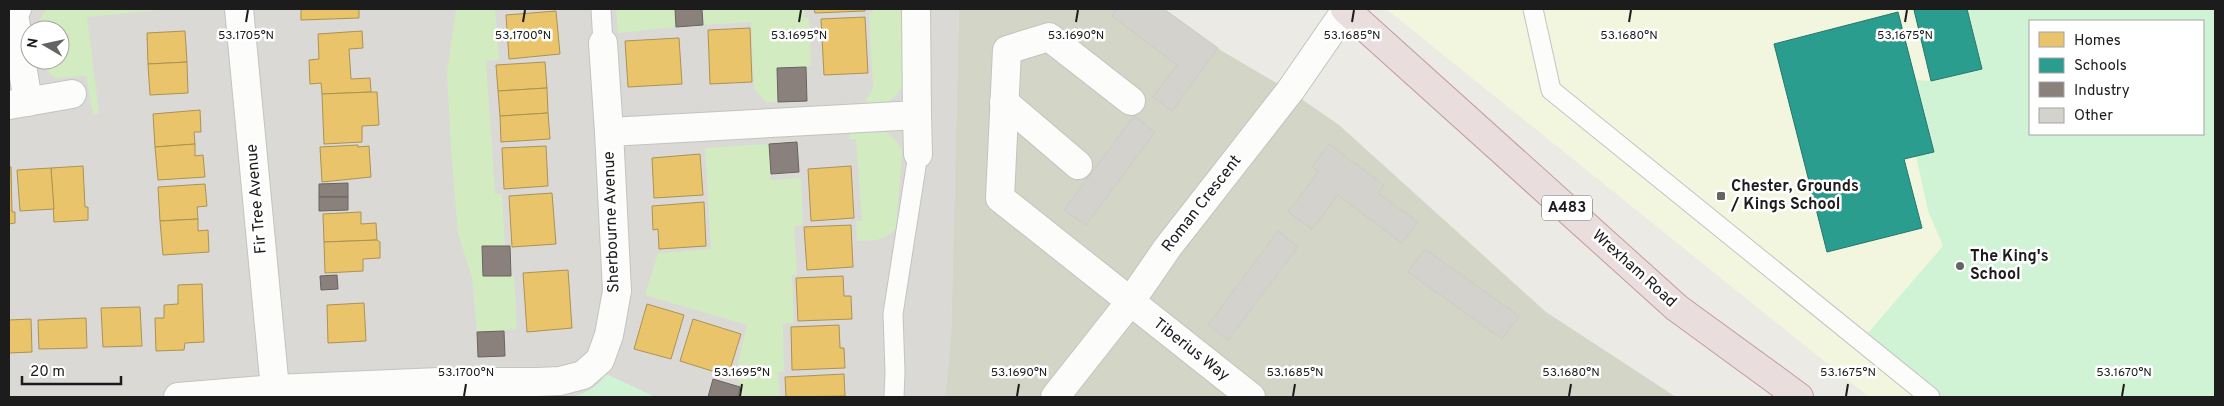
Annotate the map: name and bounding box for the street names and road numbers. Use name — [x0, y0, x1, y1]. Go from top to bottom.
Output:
street label: Fir Tree Avenue — [242, 143, 272, 255]
street label: Sherbourne Avenue — [600, 151, 624, 293]
street label: Roman Crescent — [1158, 151, 1246, 257]
road number: A483 — [1542, 196, 1592, 220]
street label: Wrexham Road — [1588, 226, 1680, 312]
street label: Tiberius Way — [1149, 314, 1233, 386]

